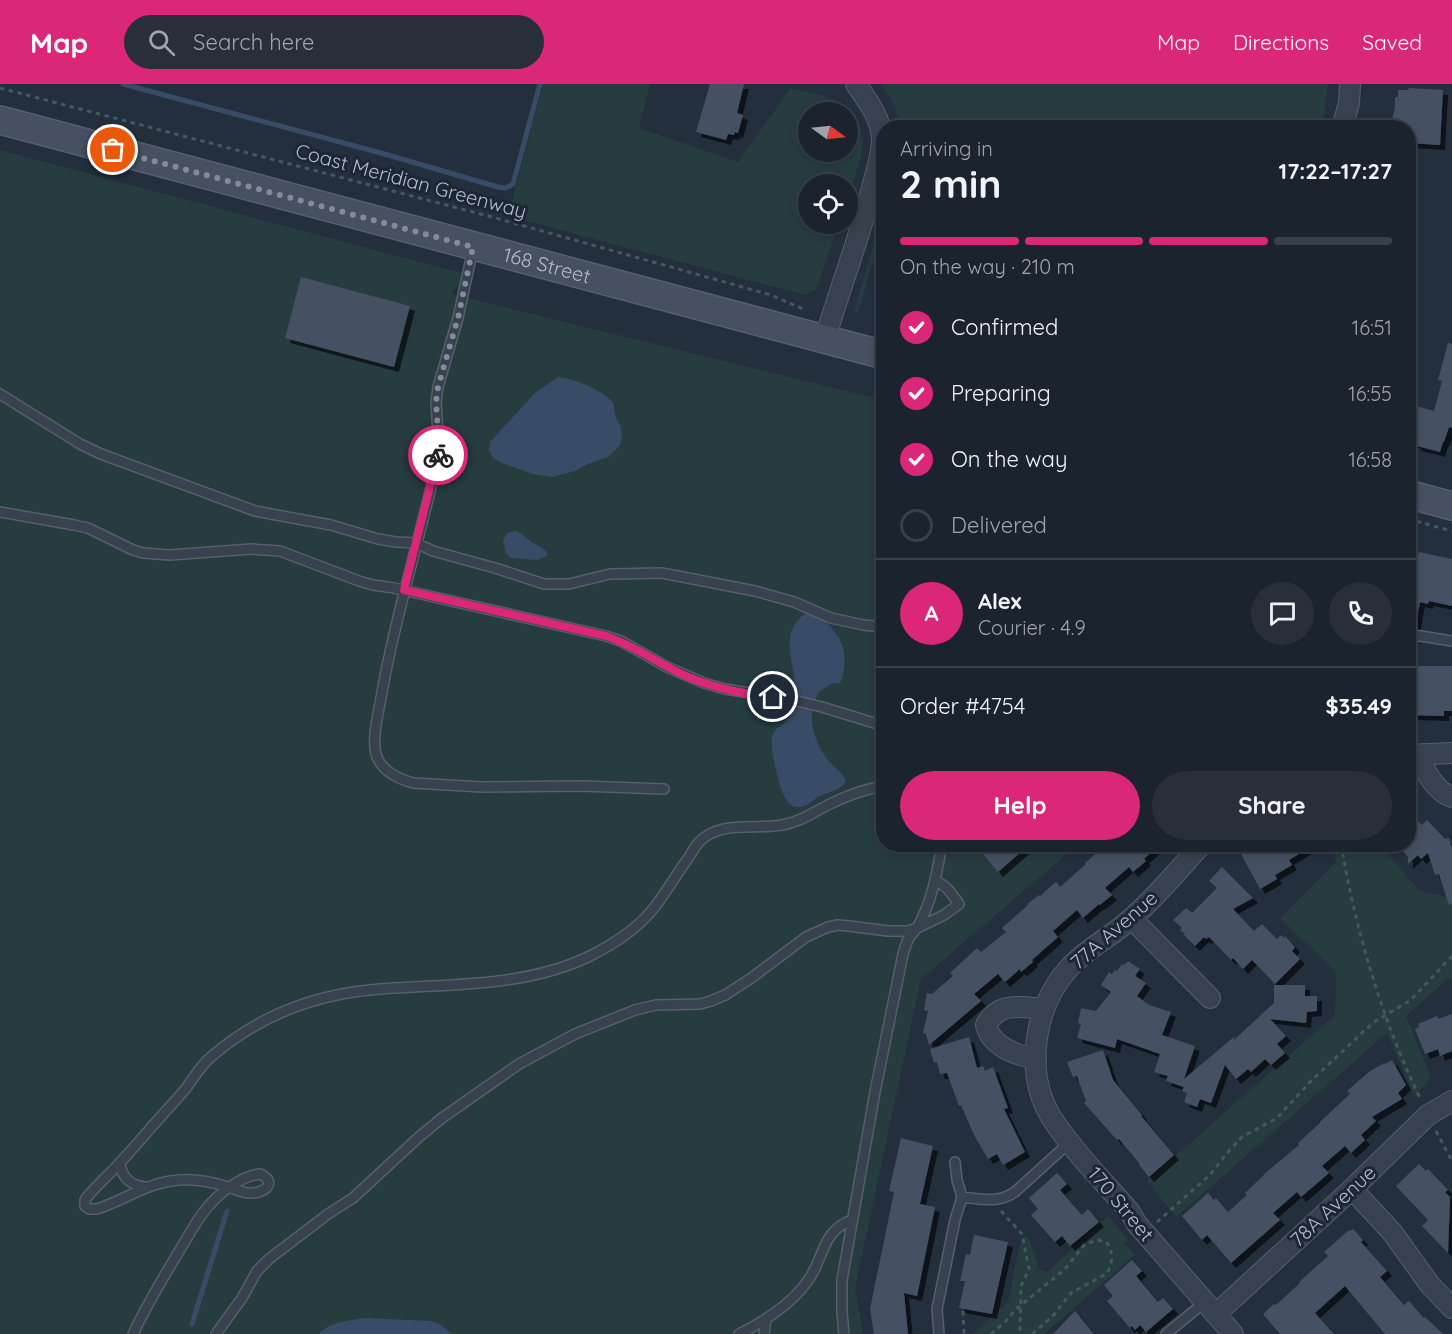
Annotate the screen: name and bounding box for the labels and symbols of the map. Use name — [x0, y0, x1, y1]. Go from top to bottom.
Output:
north arrow — [798, 102, 858, 162]
pin — [87, 124, 138, 175]
street label: Coast Meridian Greenway — [293, 138, 529, 223]
street label: 168 Street — [501, 241, 594, 289]
courier — [408, 425, 468, 485]
pin — [747, 671, 798, 722]
street label: 77A Avenue — [1065, 885, 1162, 974]
street label: 78A Avenue — [1285, 1160, 1381, 1252]
street label: 170 Street — [1083, 1161, 1160, 1246]

